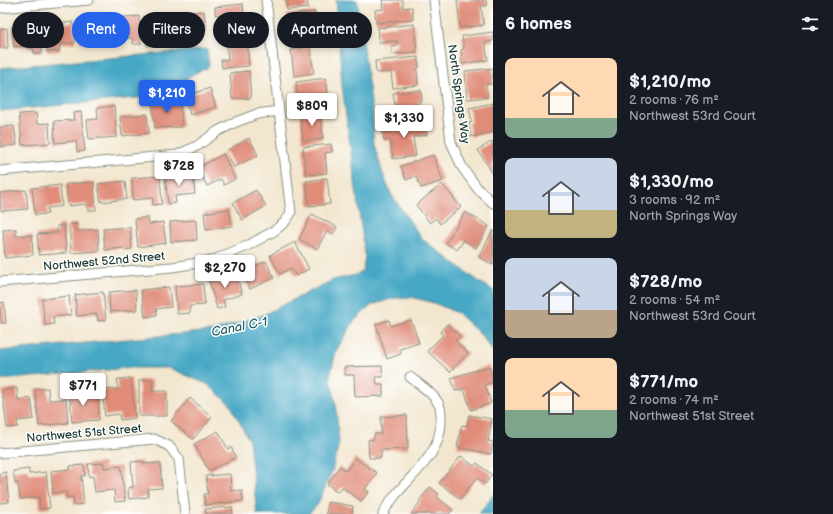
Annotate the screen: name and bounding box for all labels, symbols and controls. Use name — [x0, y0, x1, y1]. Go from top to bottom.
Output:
chip: Buy — [12, 12, 64, 48]
chip: Rent — [72, 12, 130, 48]
chip: Filters — [138, 12, 205, 48]
chip: New — [213, 12, 269, 48]
chip: Apartment — [277, 12, 372, 48]
icon: filters — [799, 13, 821, 35]
text: 6 homes — [505, 14, 572, 34]
street label: North Springs Way — [444, 44, 473, 145]
text: $1,210/mo — [629, 72, 711, 92]
icon: home — [537, 74, 585, 122]
pin: $1,210 — [134, 80, 200, 114]
text: $1,210 — [148, 85, 186, 101]
text: 2 rooms · 76 m² — [629, 92, 719, 108]
pin: $809 — [288, 93, 336, 127]
text: $809 — [296, 98, 328, 114]
pin: $1,330 — [371, 105, 437, 139]
text: Northwest 53rd Court — [629, 108, 756, 124]
text: $1,330 — [384, 110, 424, 126]
pin: $728 — [155, 153, 203, 187]
text: $728 — [163, 158, 195, 174]
text: $1,330/mo — [629, 172, 714, 192]
icon: home — [537, 174, 585, 222]
text: 3 rooms · 92 m² — [629, 192, 720, 208]
text: North Springs Way — [629, 208, 737, 224]
street label: Northwest 52nd Street — [43, 249, 166, 274]
pin: $2,270 — [192, 255, 258, 289]
text: $2,270 — [204, 260, 246, 276]
text: $728/mo — [629, 272, 702, 292]
icon: home — [537, 274, 585, 322]
text: 2 rooms · 54 m² — [629, 292, 720, 308]
text: Northwest 53rd Court — [629, 308, 756, 324]
water label: Canal C-1 — [210, 314, 269, 340]
text: $771/mo — [629, 372, 698, 392]
pin: $771 — [59, 373, 107, 407]
icon: home — [537, 374, 585, 422]
text: $771 — [69, 378, 97, 394]
text: 2 rooms · 74 m² — [629, 392, 719, 408]
text: Northwest 51st Street — [629, 408, 754, 424]
street label: Northwest 51st Street — [26, 421, 143, 446]

